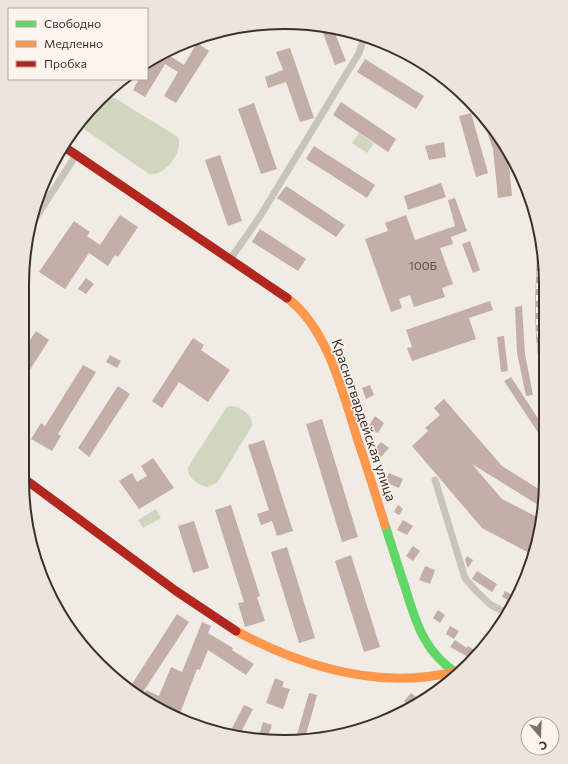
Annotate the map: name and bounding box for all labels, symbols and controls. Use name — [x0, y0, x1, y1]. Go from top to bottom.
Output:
legend — [8, 8, 148, 80]
text: Свободно — [44, 16, 101, 30]
text: Медленно — [44, 36, 103, 50]
text: Пробка — [44, 56, 87, 70]
house number: 100Б — [409, 258, 438, 272]
street label: Красногвардейская улица — [329, 336, 400, 503]
north arrow — [520, 716, 560, 756]
text: С — [537, 739, 549, 753]

